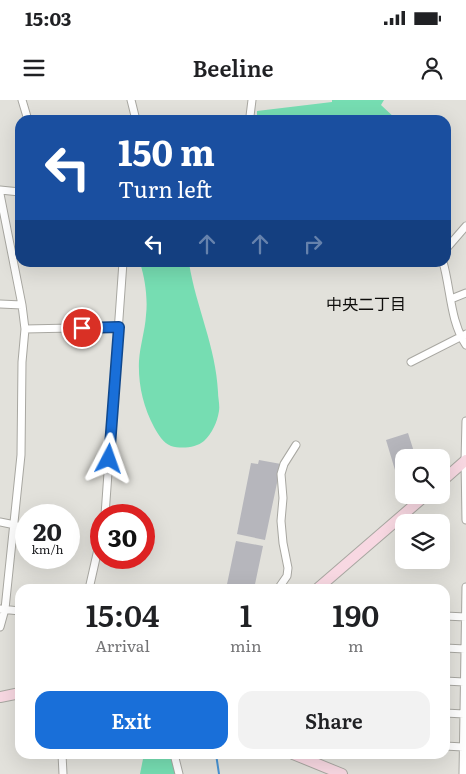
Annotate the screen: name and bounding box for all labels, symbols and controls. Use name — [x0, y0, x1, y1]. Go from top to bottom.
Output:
text: 15:03 — [25, 4, 71, 32]
text: Beeline — [192, 51, 274, 84]
icon: menu — [20, 54, 48, 82]
icon: person — [418, 54, 446, 82]
text: 150 m — [118, 125, 215, 177]
icon: left — [35, 135, 100, 200]
text: Turn left — [118, 172, 212, 205]
icon: left — [140, 230, 168, 258]
icon: ahead — [193, 230, 221, 258]
icon: ahead — [246, 230, 274, 258]
icon: right — [299, 230, 327, 258]
district label: 中央二丁目 — [326, 291, 406, 315]
pin — [61, 307, 103, 349]
icon: arrive — [68, 314, 96, 342]
position arrow — [82, 432, 134, 484]
map controls — [395, 449, 450, 569]
button: search — [395, 449, 450, 504]
speed limit sign: 30 — [90, 504, 155, 569]
text: 20 — [33, 512, 62, 549]
button: layers — [395, 514, 450, 569]
text: km/h — [32, 540, 63, 558]
text: 15:04 — [86, 592, 159, 636]
text: 1 — [240, 592, 252, 636]
text: 190 — [332, 592, 379, 636]
text: Arrival — [95, 633, 150, 657]
text: min — [230, 633, 262, 657]
text: m — [348, 633, 364, 657]
button: Exit — [35, 691, 228, 749]
button: Share — [238, 691, 430, 749]

